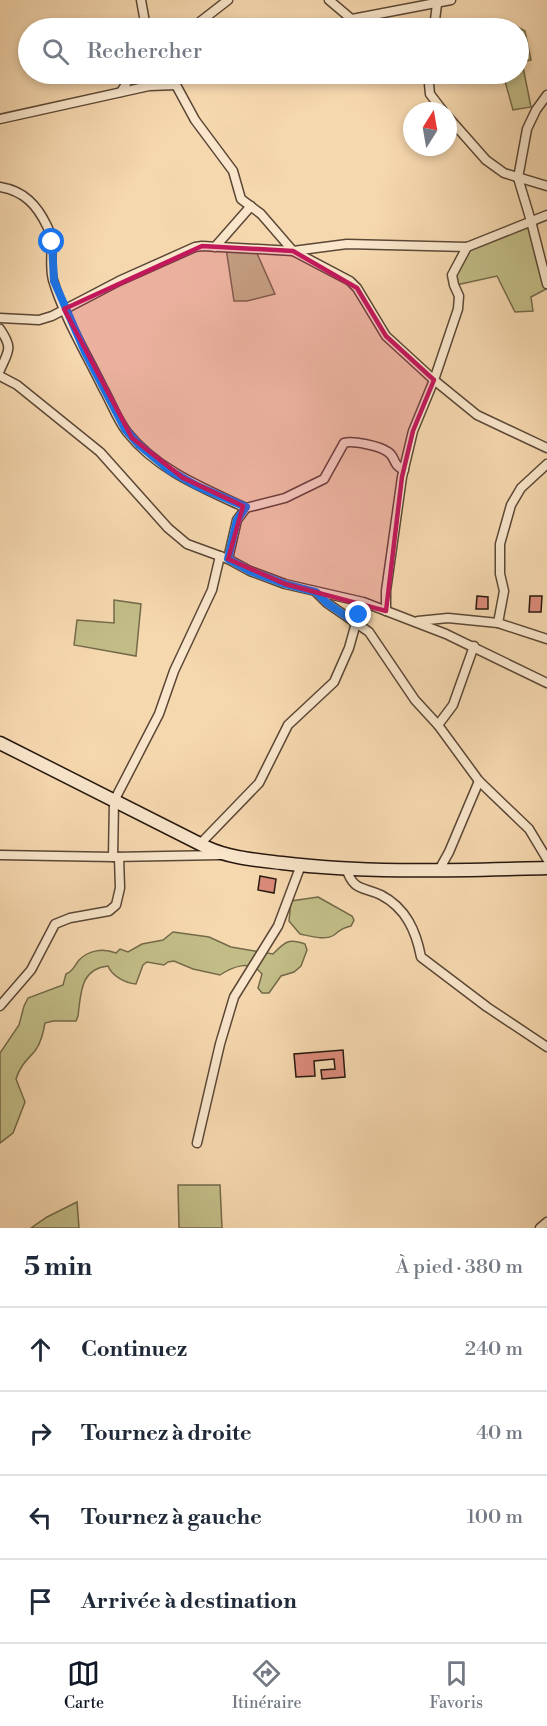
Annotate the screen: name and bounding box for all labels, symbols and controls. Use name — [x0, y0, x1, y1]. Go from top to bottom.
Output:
search box — [18, 18, 529, 84]
icon: search — [39, 35, 72, 68]
text: Rechercher — [87, 38, 202, 65]
north arrow — [403, 102, 457, 156]
route start — [38, 228, 64, 254]
route end — [345, 601, 371, 627]
text: 5 min — [24, 1251, 92, 1283]
text: À pied · 380 m — [396, 1255, 523, 1280]
icon: ahead — [24, 1333, 57, 1366]
text: Continuez — [81, 1336, 187, 1363]
text: 240 m — [465, 1337, 523, 1362]
icon: right — [24, 1417, 57, 1450]
text: Tournez à droite — [81, 1420, 252, 1447]
text: 40 m — [476, 1421, 523, 1446]
icon: left — [24, 1501, 57, 1534]
text: Tournez à gauche — [81, 1504, 262, 1531]
text: 100 m — [467, 1505, 523, 1530]
icon: arrive — [24, 1585, 57, 1618]
text: Arrivée à destination — [81, 1588, 297, 1615]
tab: Carte — [64, 1657, 104, 1713]
tab: Itinéraire — [232, 1657, 302, 1713]
tab: Favoris — [429, 1657, 483, 1713]

